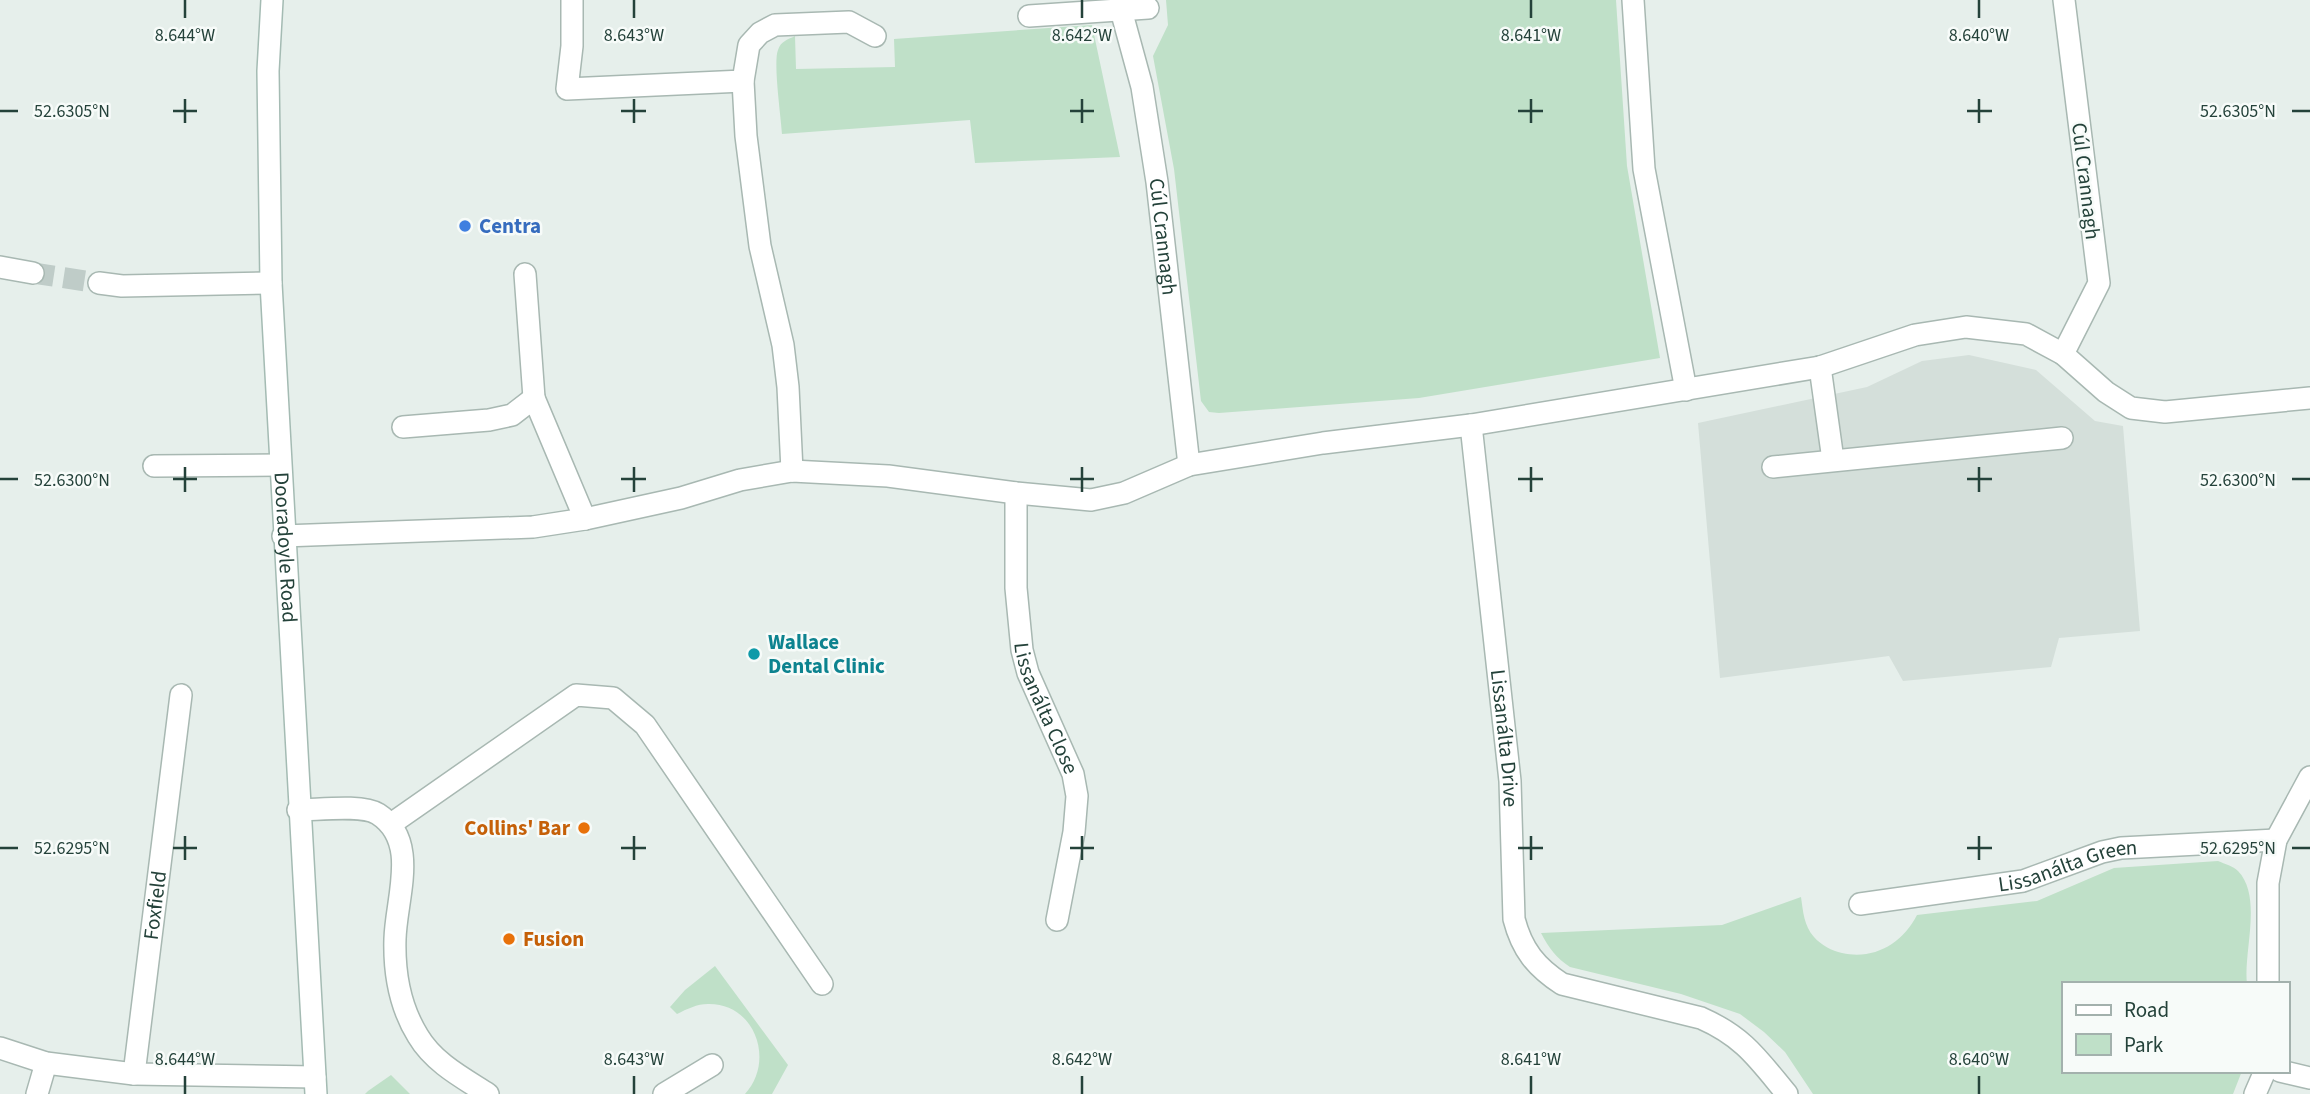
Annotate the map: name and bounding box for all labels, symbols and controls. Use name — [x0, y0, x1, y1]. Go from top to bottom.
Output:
text: 8.644°W — [155, 23, 215, 48]
text: 8.643°W — [604, 23, 664, 48]
text: 8.642°W — [1052, 23, 1112, 48]
text: 8.641°W — [1501, 23, 1561, 48]
text: 8.640°W — [1949, 23, 2009, 48]
text: 52.6305°N — [34, 99, 110, 124]
text: 52.6305°N — [2200, 99, 2276, 124]
street label: Cúl Crannagh — [2064, 121, 2108, 241]
street label: Cúl Crannagh — [1142, 176, 1185, 297]
place label: Centra — [479, 211, 541, 241]
marker: Centra — [457, 218, 473, 234]
text: 52.6300°N — [34, 468, 110, 493]
text: 52.6300°N — [2200, 468, 2276, 493]
street label: Dooradoyle Road — [267, 471, 305, 624]
place label: Wallace Dental Clinic — [768, 627, 885, 681]
street label: Lissanálta Close — [1006, 641, 1086, 779]
marker: Wallace Dental Clinic — [746, 646, 762, 662]
street label: Lissanálta Drive — [1483, 668, 1526, 807]
place label: Collins' Bar — [464, 813, 571, 843]
marker: Collins' Bar — [576, 820, 592, 836]
street label: Lissanálta Green — [1996, 832, 2138, 899]
text: 52.6295°N — [34, 836, 110, 861]
text: 52.6295°N — [2200, 836, 2276, 861]
street label: Foxfield — [136, 869, 174, 942]
place label: Fusion — [523, 924, 584, 954]
marker: Fusion — [501, 931, 517, 947]
legend — [2062, 982, 2289, 1073]
text: Road — [2124, 995, 2169, 1025]
text: Park — [2124, 1030, 2164, 1060]
text: 8.644°W — [155, 1047, 215, 1072]
text: 8.643°W — [604, 1047, 664, 1072]
text: 8.642°W — [1052, 1047, 1112, 1072]
text: 8.641°W — [1501, 1047, 1561, 1072]
text: 8.640°W — [1949, 1047, 2009, 1072]

